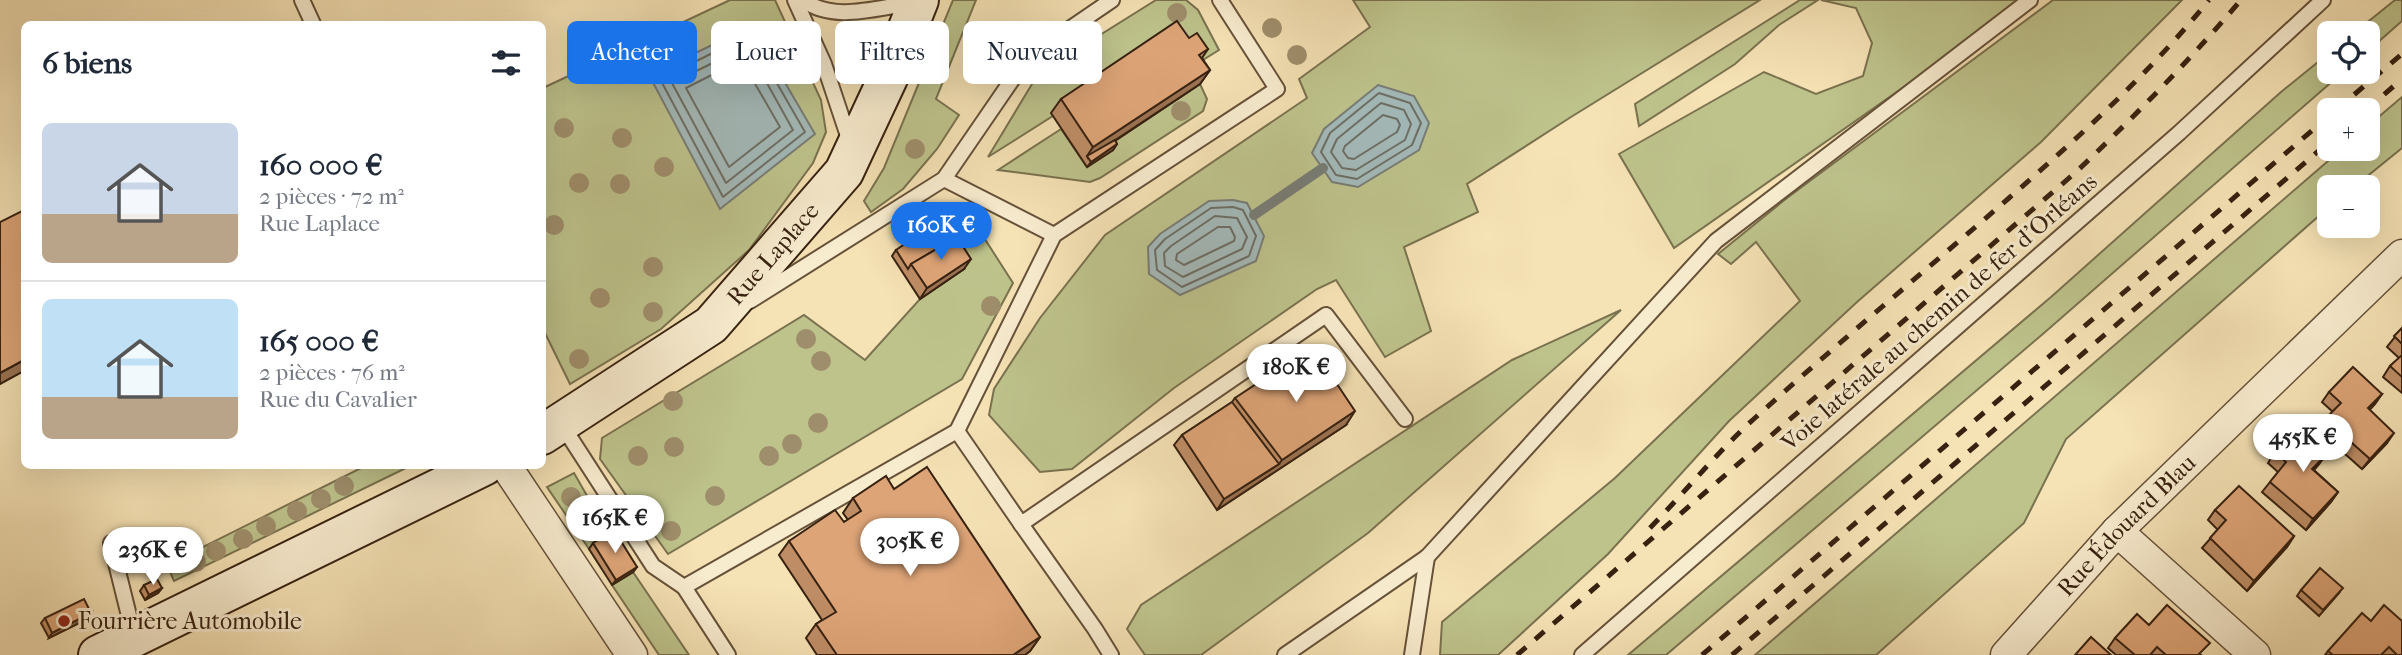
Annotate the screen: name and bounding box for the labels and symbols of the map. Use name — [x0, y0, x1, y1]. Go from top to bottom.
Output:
street label: Voie latérale au chemin de fer d'Orléans — [1775, 167, 2103, 457]
street label: Rue Laplace — [721, 197, 825, 311]
pin: 160K € — [884, 202, 998, 262]
pin: 180K € — [1239, 344, 1353, 404]
pin: 455K € — [2246, 414, 2360, 474]
street label: Rue Édouard Blau — [2051, 448, 2202, 602]
pin: 165K € — [558, 496, 672, 555]
pin: 305K € — [853, 518, 967, 578]
pin: 236K € — [96, 528, 210, 587]
place label: Fourrière Automobile — [78, 607, 302, 635]
marker: Fourrière Automobile — [56, 613, 72, 629]

